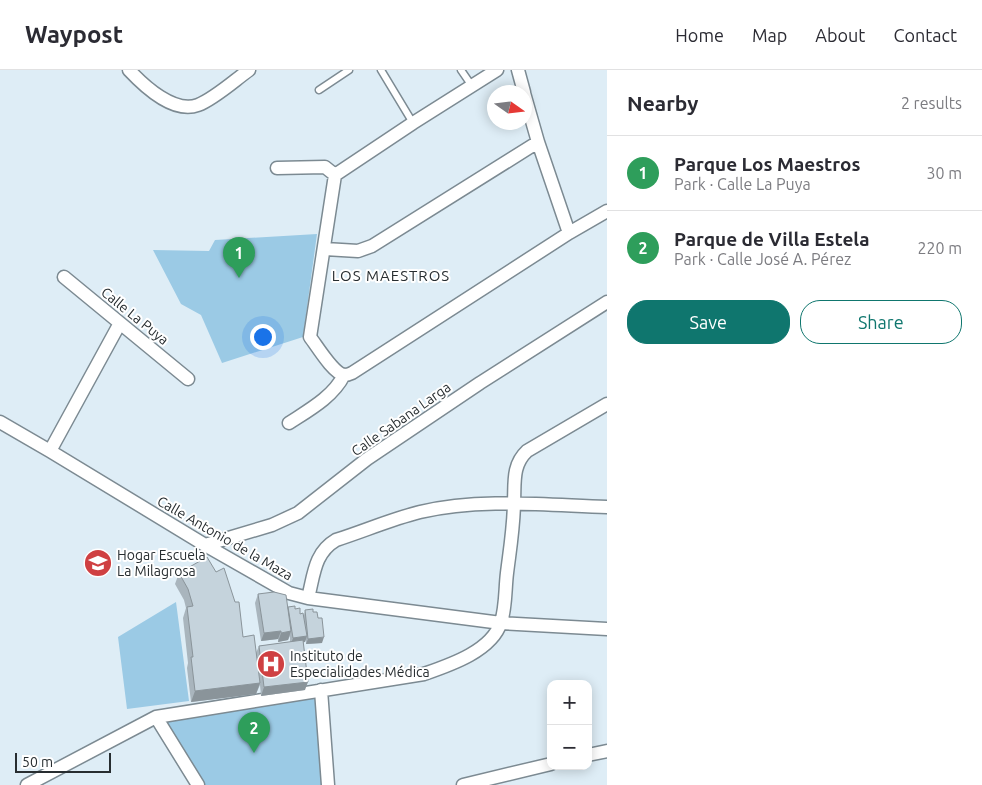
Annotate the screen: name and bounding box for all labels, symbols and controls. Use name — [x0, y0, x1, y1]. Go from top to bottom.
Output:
text: Waypost — [25, 21, 123, 48]
text: Home — [675, 25, 724, 45]
text: Map — [752, 25, 787, 45]
text: About — [815, 25, 865, 45]
text: Contact — [893, 25, 957, 45]
north arrow — [487, 85, 532, 130]
text: Nearby — [627, 91, 698, 115]
text: 2 results — [901, 94, 962, 112]
text: Parque Los Maestros — [674, 153, 860, 175]
text: 1 — [638, 164, 648, 182]
text: 30 m — [926, 164, 962, 182]
text: Park · Calle La Puya — [674, 175, 811, 193]
text: Parque de Villa Estela — [674, 228, 870, 250]
pin: 1 — [223, 237, 255, 278]
text: 2 — [638, 239, 648, 257]
text: 220 m — [917, 239, 962, 257]
text: Park · Calle José A. Pérez — [674, 250, 851, 268]
district label: LOS MAESTROS — [332, 267, 450, 284]
street label: Calle La Puya — [98, 284, 172, 348]
button: Save — [627, 300, 790, 344]
button: Share — [800, 300, 962, 344]
your location — [250, 324, 276, 350]
street label: Calle Sabana Larga — [348, 379, 454, 459]
street label: Calle Antonio de la Maza — [154, 493, 296, 583]
place label: Hogar Escuela La Milagrosa — [117, 547, 206, 579]
school or university icon: Hogar Escuela La Milagrosa — [83, 548, 113, 578]
place label: Instituto de Especialidades Médica — [290, 648, 430, 680]
hospital icon: Instituto de Especialidades Médica — [256, 649, 286, 679]
map controls — [547, 680, 592, 770]
button: + — [547, 680, 592, 725]
pin: 2 — [238, 712, 270, 753]
button: − — [547, 725, 592, 770]
scale bar — [15, 750, 111, 773]
text: 50 m — [22, 754, 53, 770]

